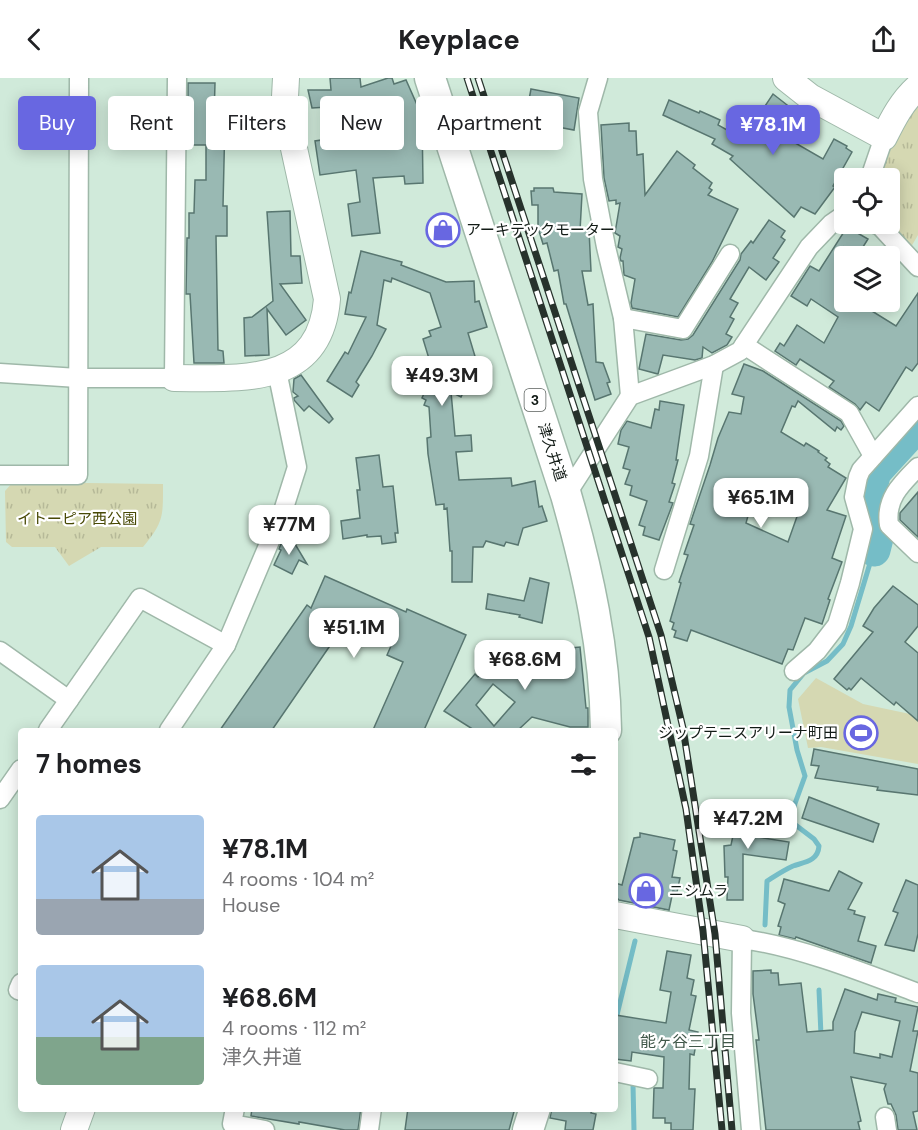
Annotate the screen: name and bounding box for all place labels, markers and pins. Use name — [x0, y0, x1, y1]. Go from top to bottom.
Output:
pin: ¥78.1M — [724, 105, 822, 156]
shop icon: アーキテックモーター — [425, 212, 461, 248]
place label: アーキテックモーター — [466, 220, 615, 240]
pin: ¥49.3M — [393, 356, 491, 407]
pin: ¥65.1M — [712, 478, 810, 529]
pin: ¥77M — [253, 505, 325, 556]
pin: ¥51.1M — [305, 608, 403, 659]
pin: ¥68.6M — [476, 640, 574, 691]
sports icon: ジップテニスアリーナ町田 — [843, 715, 879, 751]
place label: ジップテニスアリーナ町田 — [658, 723, 838, 743]
pin: ¥47.2M — [699, 799, 797, 850]
shop icon: ニシムラ — [628, 873, 664, 909]
place label: ニシムラ — [669, 881, 728, 901]

